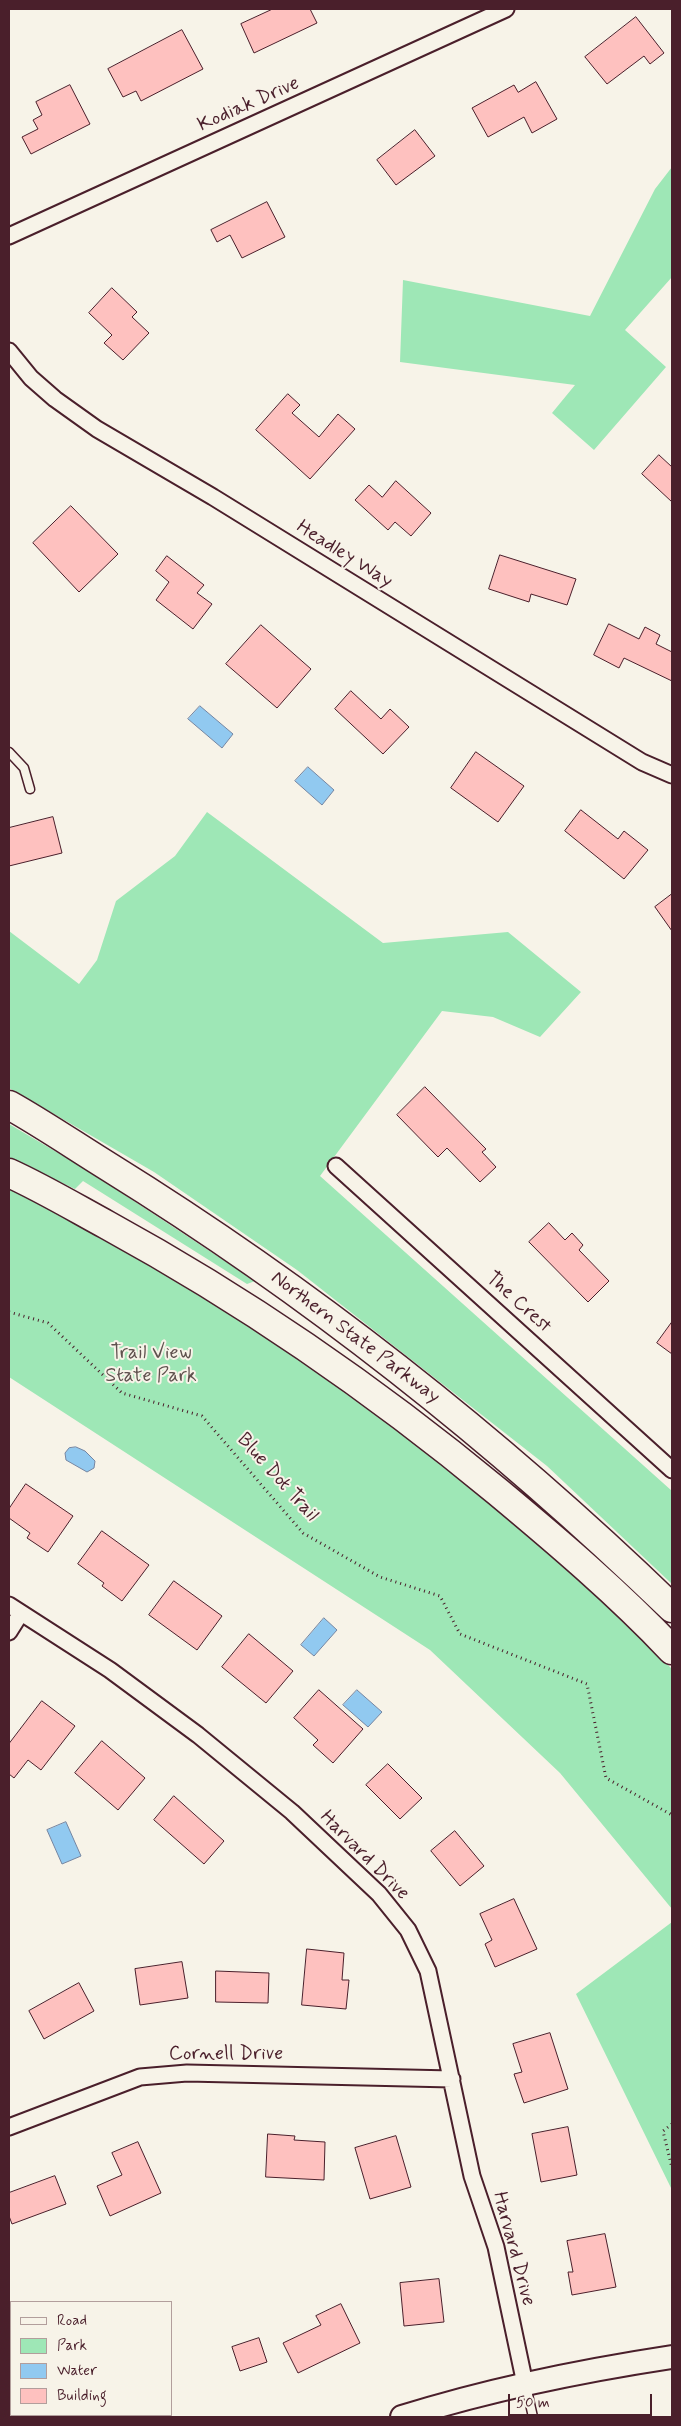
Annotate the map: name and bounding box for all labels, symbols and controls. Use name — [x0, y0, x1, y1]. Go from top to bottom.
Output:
street label: Kodiak Drive — [194, 72, 304, 138]
street label: Headley Way — [291, 516, 397, 594]
street label: Northern State Parkway — [266, 1266, 444, 1410]
street label: The Crest — [480, 1267, 556, 1339]
park label: Trail View State Park — [105, 1342, 197, 1389]
street label: Blue Dot Trail — [231, 1429, 323, 1527]
street label: Harvard Drive — [314, 1806, 414, 1906]
street label: Cornell Drive — [169, 2043, 283, 2067]
street label: Harvard Drive — [486, 2189, 540, 2309]
legend — [10, 2301, 172, 2416]
text: Road — [57, 2311, 87, 2331]
text: Park — [57, 2336, 87, 2356]
text: Water — [57, 2361, 97, 2381]
scale bar — [511, 2384, 655, 2416]
text: Building — [57, 2386, 107, 2406]
text: 50 m — [516, 2393, 550, 2413]

